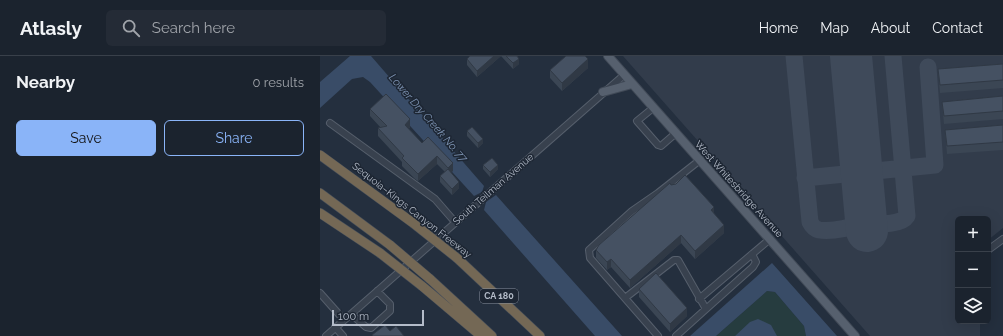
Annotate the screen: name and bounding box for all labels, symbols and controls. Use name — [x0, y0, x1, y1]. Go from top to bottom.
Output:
search box — [106, 10, 386, 46]
text: Atlasly — [20, 17, 82, 39]
icon: search — [120, 17, 142, 39]
text: Search here — [152, 19, 235, 37]
text: Home — [759, 20, 798, 36]
text: Map — [820, 20, 849, 36]
text: About — [871, 20, 910, 36]
text: Contact — [932, 20, 983, 36]
water label: Lower Dry Creek No. 77 — [386, 71, 471, 166]
text: Nearby — [16, 72, 75, 92]
text: 0 results — [253, 75, 304, 90]
button: Save — [16, 120, 156, 156]
button: Share — [164, 120, 304, 156]
street label: West Whitesbridge Avenue — [693, 139, 785, 240]
street label: South Teilman Avenue — [451, 151, 536, 227]
street label: Sequoia–Kings Canyon Freeway — [350, 160, 474, 260]
map controls — [955, 216, 991, 324]
button: + — [955, 216, 991, 252]
button: − — [955, 252, 991, 288]
button: layers — [955, 288, 991, 324]
road number: CA 180 — [480, 289, 518, 303]
scale bar — [332, 308, 424, 327]
text: 100 m — [338, 310, 369, 323]

